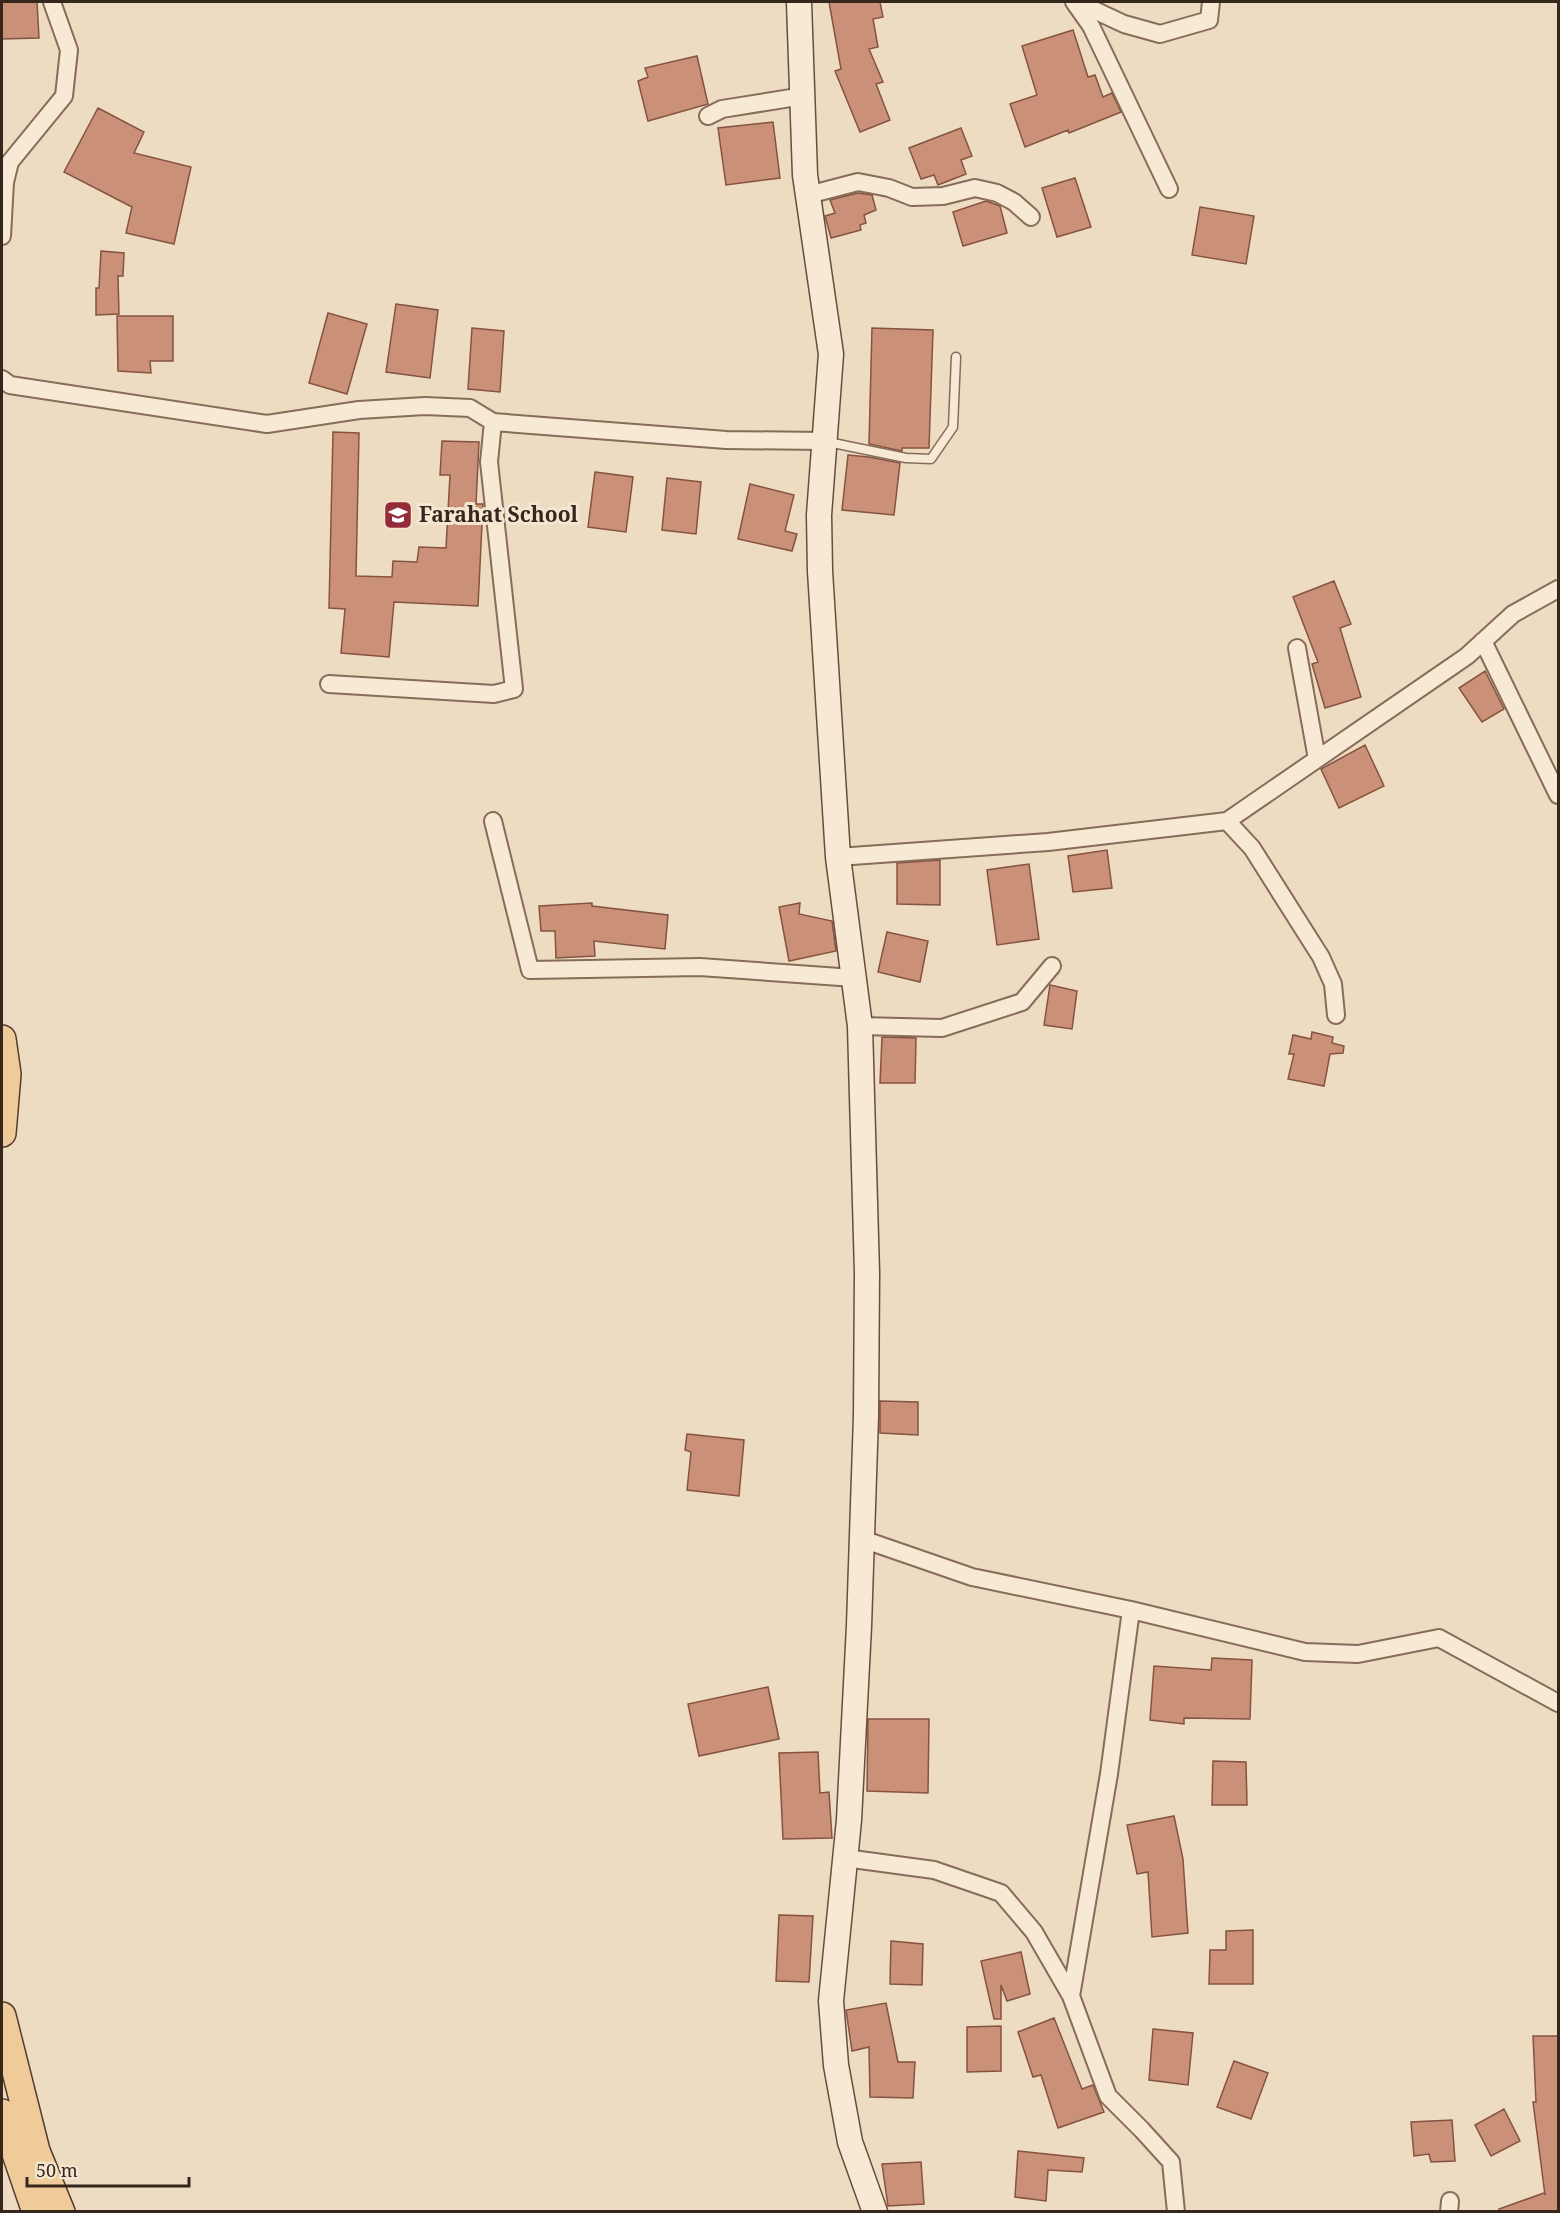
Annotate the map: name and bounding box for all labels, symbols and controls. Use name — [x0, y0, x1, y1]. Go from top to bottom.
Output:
school or university icon: Farahat School — [382, 499, 414, 531]
place label: Farahat School — [419, 500, 579, 528]
scale bar — [27, 2150, 189, 2188]
text: 50 m — [36, 2158, 78, 2182]

